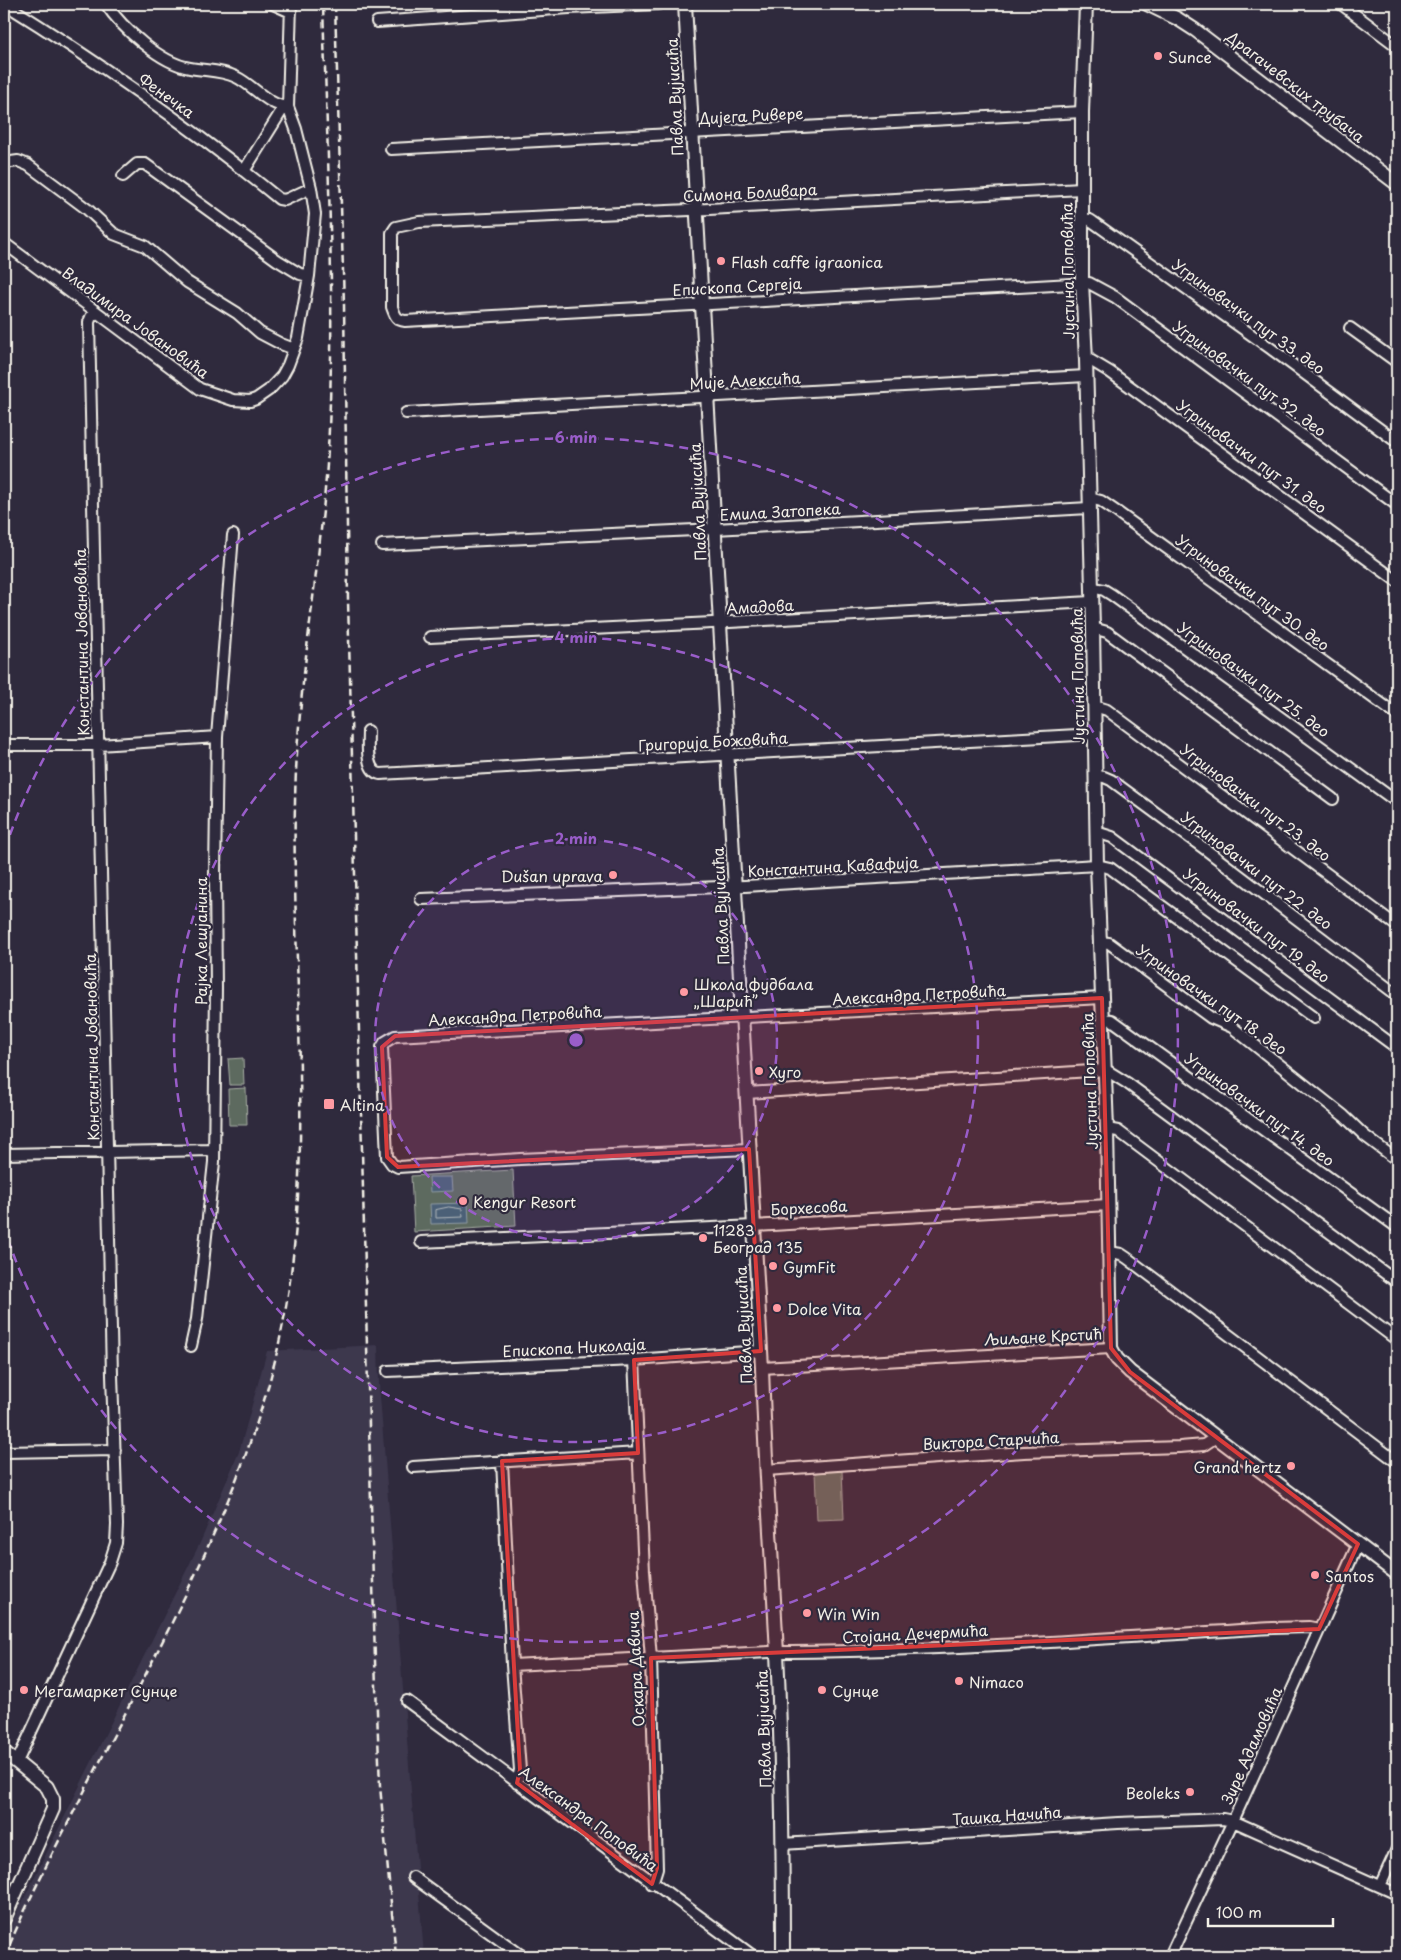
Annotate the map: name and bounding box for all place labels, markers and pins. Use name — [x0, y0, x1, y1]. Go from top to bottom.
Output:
place label: Sunce — [1168, 45, 1212, 68]
marker: Sunce — [1152, 50, 1164, 62]
place label: Flash caffe igraonica — [731, 250, 883, 273]
marker: Flash caffe igraonica — [715, 255, 727, 267]
place label: Dušan uprava — [501, 864, 604, 887]
marker: Dušan uprava — [607, 869, 619, 881]
place label: Школа фудбала „Шарић” — [694, 972, 814, 1012]
marker: Школа фудбала „Шарић” — [678, 986, 690, 998]
centre of rings — [567, 1031, 585, 1049]
place label: Хуго — [769, 1060, 801, 1083]
marker: Хуго — [753, 1065, 765, 1077]
place label: Altina — [340, 1093, 385, 1116]
marker: Altina — [322, 1097, 336, 1111]
place label: Kengur Resort — [473, 1190, 576, 1213]
marker: Kengur Resort — [457, 1195, 469, 1207]
place label: 11283 Београд 135 — [713, 1218, 803, 1258]
marker: 11283 Београд 135 — [697, 1232, 709, 1244]
place label: GymFit — [783, 1255, 836, 1278]
marker: GymFit — [767, 1260, 779, 1272]
place label: Dolce Vita — [787, 1297, 862, 1320]
marker: Dolce Vita — [771, 1302, 783, 1314]
place label: Grand hertz — [1193, 1455, 1281, 1478]
marker: Grand hertz — [1285, 1460, 1297, 1472]
place label: Santos — [1325, 1564, 1374, 1587]
marker: Santos — [1309, 1569, 1321, 1581]
place label: Win Win — [817, 1602, 880, 1625]
marker: Win Win — [801, 1607, 813, 1619]
place label: Nimaco — [969, 1670, 1024, 1693]
marker: Nimaco — [953, 1675, 965, 1687]
place label: Мегамаркет Сунце — [34, 1679, 178, 1702]
place label: Сунце — [832, 1679, 879, 1702]
marker: Мегамаркет Сунце — [18, 1684, 30, 1696]
marker: Сунце — [816, 1684, 828, 1696]
place label: Beoleks — [1126, 1781, 1180, 1804]
marker: Beoleks — [1184, 1786, 1196, 1798]

